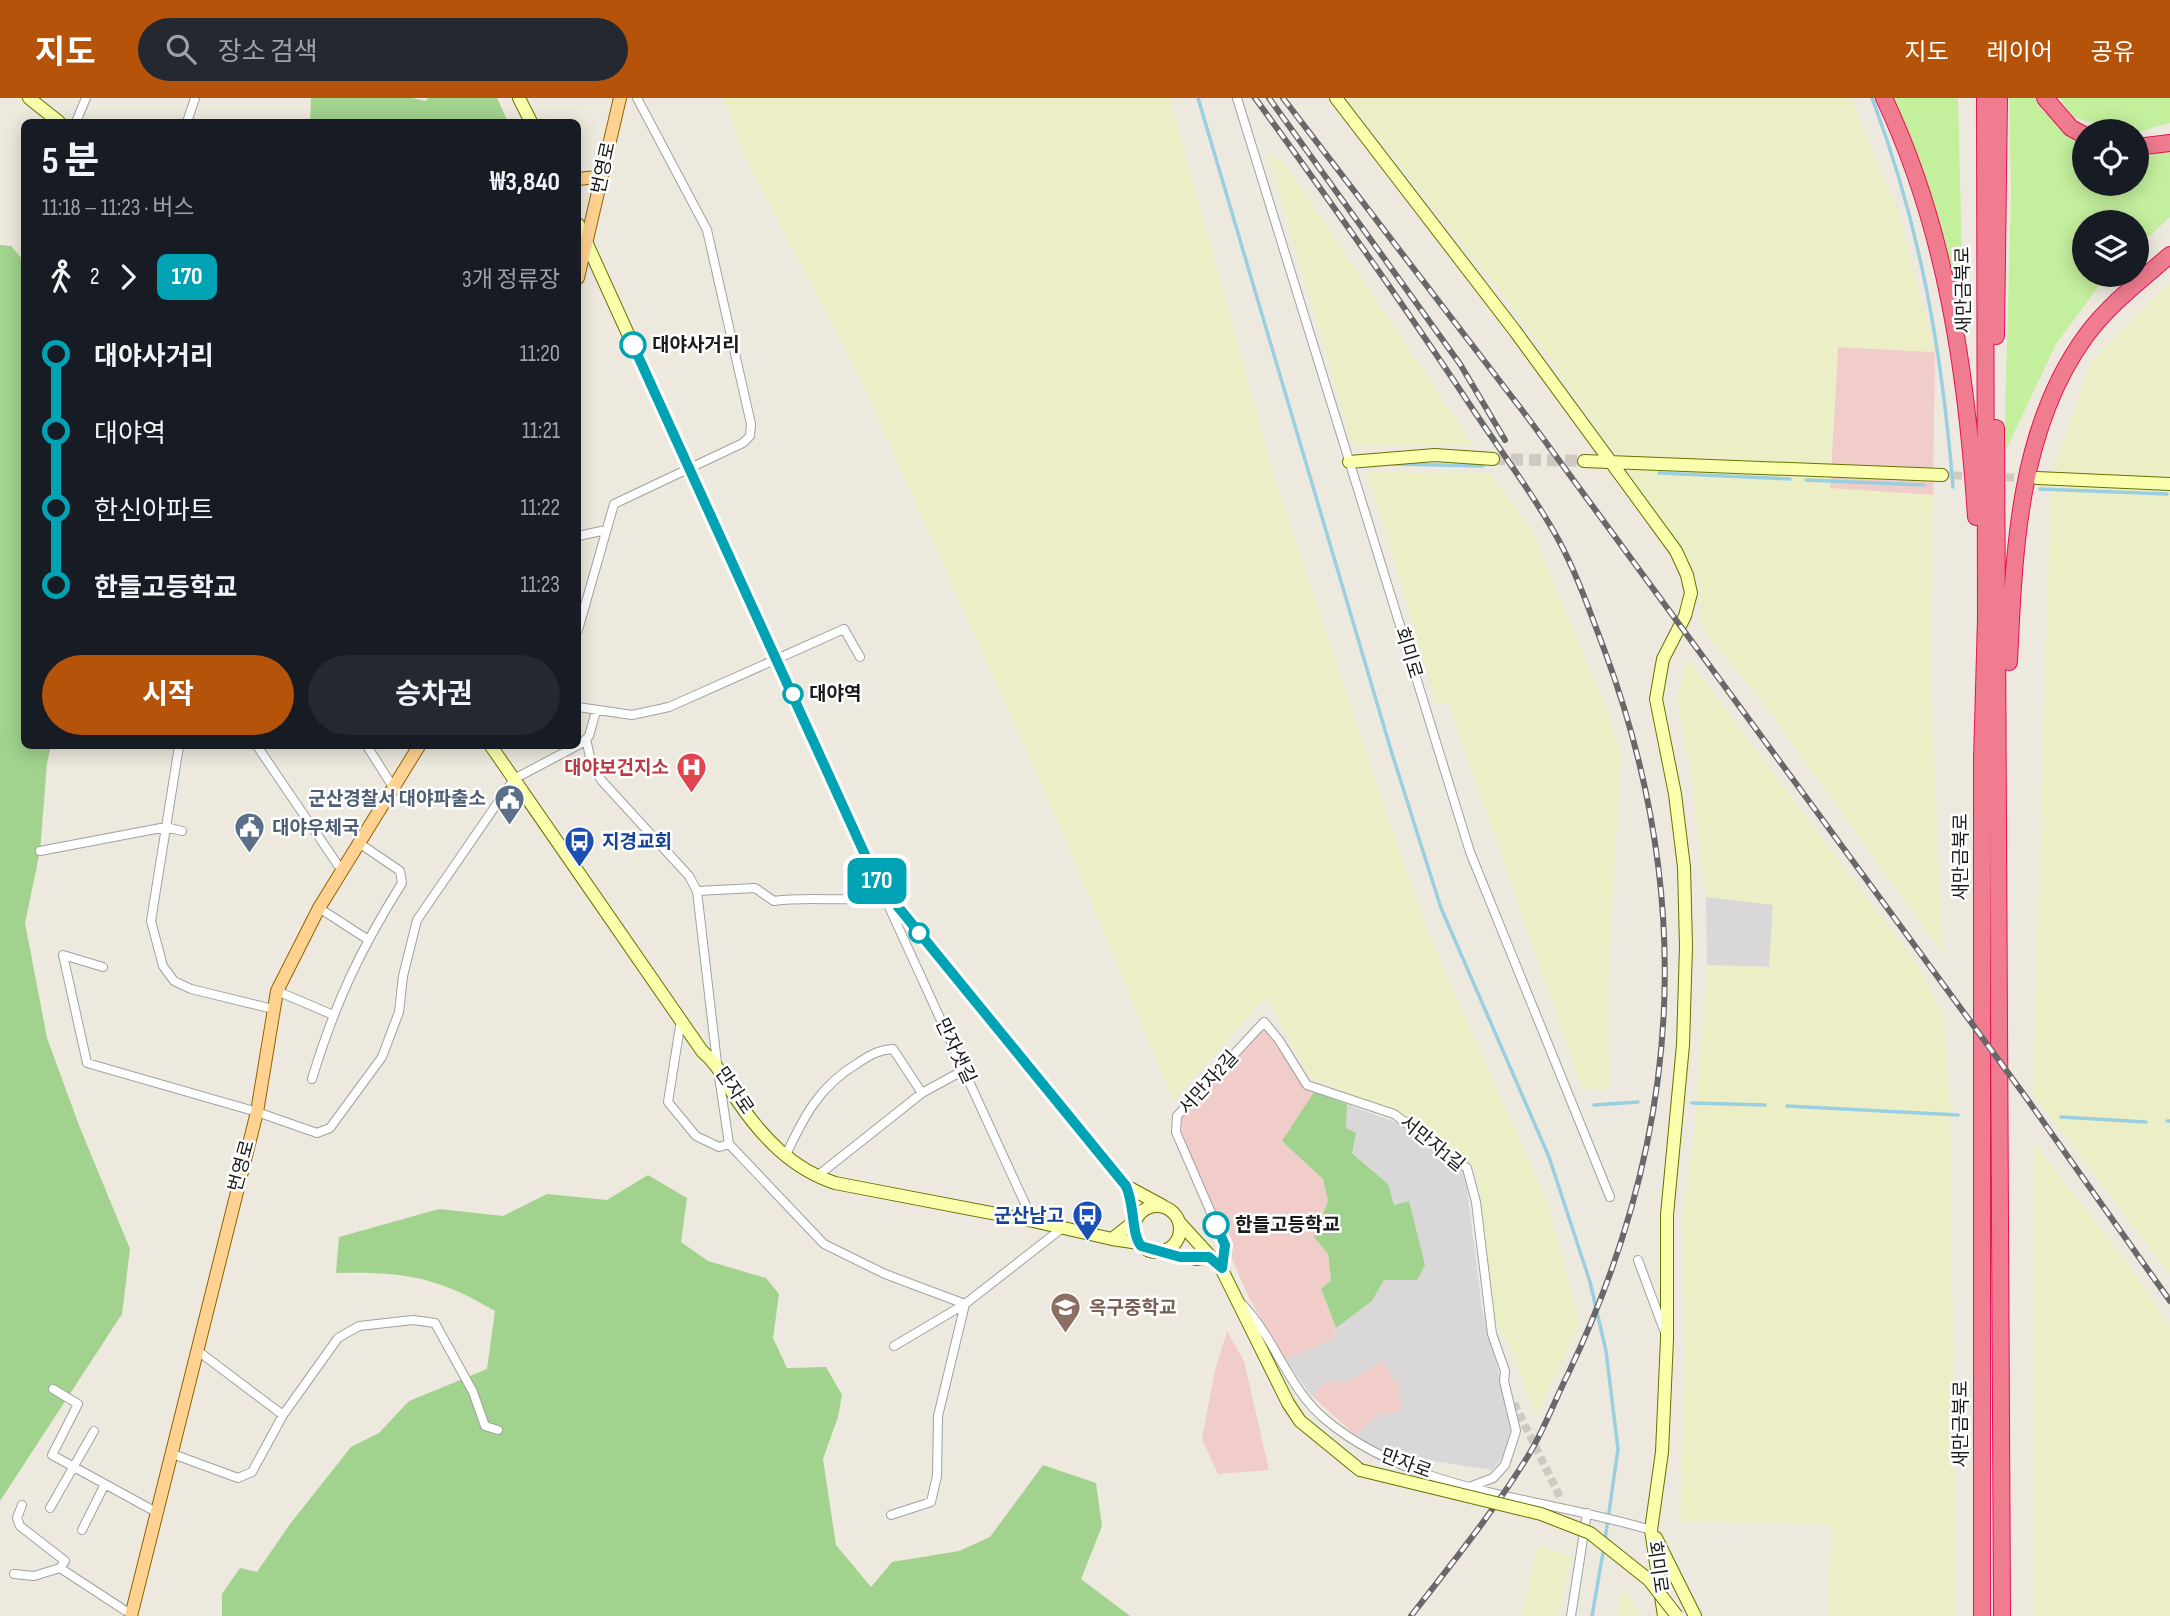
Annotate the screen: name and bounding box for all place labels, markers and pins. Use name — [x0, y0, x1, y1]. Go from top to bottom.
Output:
marker: 대야사거리 — [620, 332, 646, 358]
place label: 대야사거리 — [652, 334, 739, 357]
place label: 대야역 — [809, 683, 861, 706]
marker: 대야역 — [783, 684, 803, 704]
hospital icon: 대야보건지소 — [675, 751, 709, 795]
place label: 대야보건지소 — [564, 757, 669, 780]
public building icon: 군산경찰서 대야파출소 — [492, 782, 526, 826]
place label: 군산경찰서 대야파출소 — [308, 788, 486, 811]
public building icon: 대야우체국 — [232, 811, 266, 855]
place label: 대야우체국 — [272, 817, 359, 840]
bus stop icon: 지경교회 — [562, 825, 596, 869]
place label: 지경교회 — [602, 831, 672, 854]
unlabelled marker — [909, 923, 929, 943]
bus stop icon: 군산남고 — [1070, 1199, 1104, 1243]
place label: 군산남고 — [994, 1205, 1064, 1228]
marker: 한들고등학교 — [1203, 1212, 1229, 1238]
place label: 한들고등학교 — [1235, 1214, 1340, 1237]
school or university icon: 옥구중학교 — [1049, 1291, 1083, 1335]
place label: 옥구중학교 — [1089, 1297, 1176, 1320]

